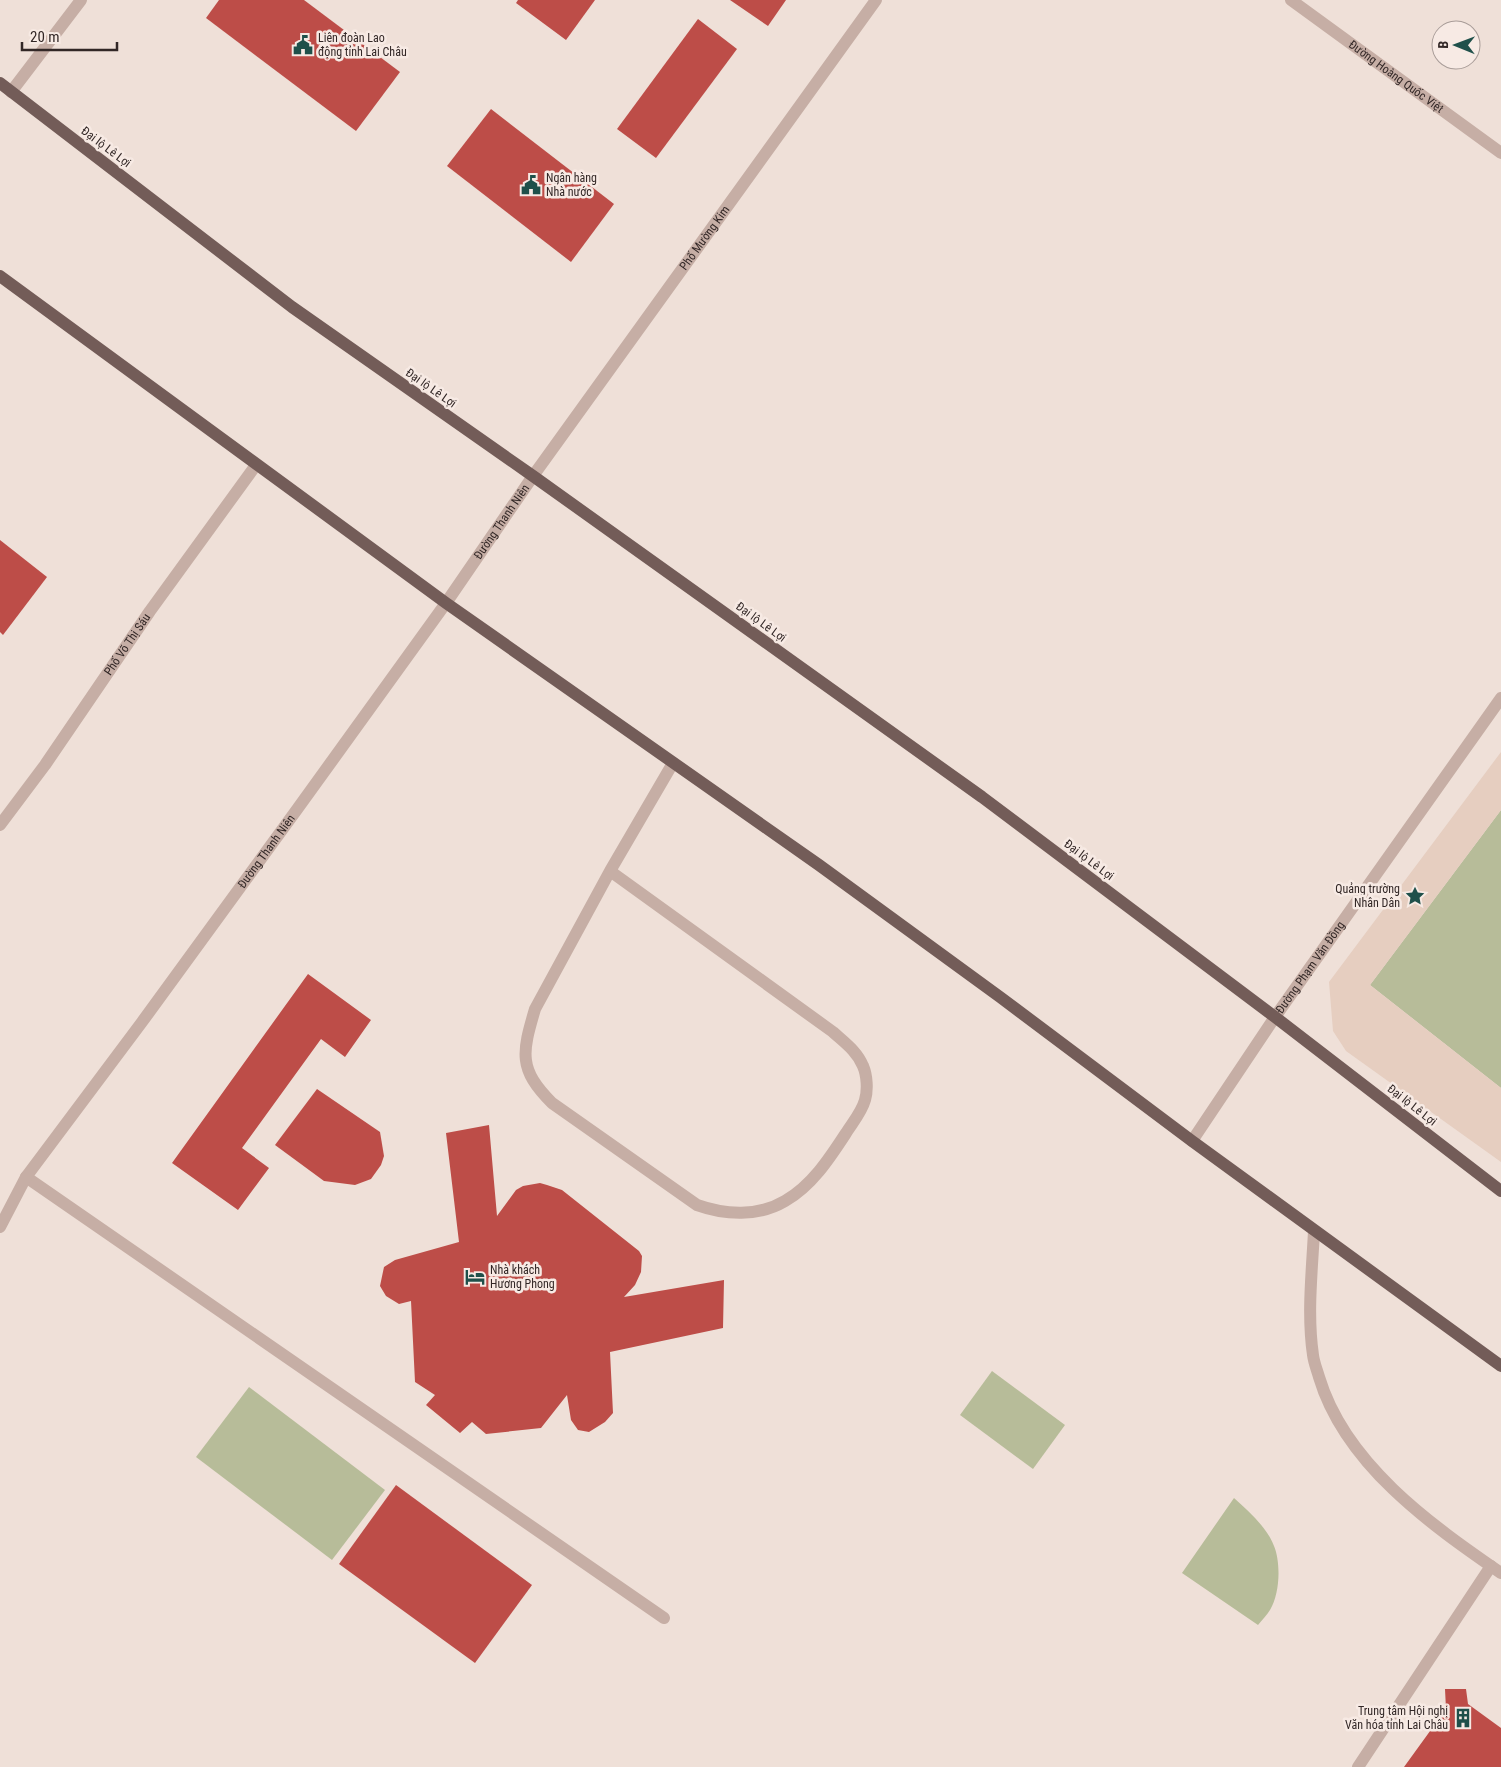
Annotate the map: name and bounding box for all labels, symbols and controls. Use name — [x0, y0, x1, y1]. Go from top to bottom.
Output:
scale bar — [22, 20, 118, 52]
north arrow — [1431, 20, 1481, 70]
text: 20 m — [30, 28, 60, 46]
place label: Liên đoàn Lao động tỉnh Lai Châu — [318, 31, 407, 59]
public building icon: Liên đoàn Lao động tỉnh Lai Châu — [292, 34, 314, 56]
street label: Đường Hoàng Quốc Việt — [1346, 37, 1447, 116]
text: B — [1435, 41, 1451, 49]
street label: Đại lộ Lê Lợi — [78, 124, 134, 170]
place label: Ngân hàng Nhà nước — [546, 171, 597, 199]
public building icon: Ngân hàng Nhà nước — [520, 174, 542, 196]
street label: Phố Mường Kim — [677, 203, 732, 273]
street label: Đại lộ Lê Lợi — [403, 366, 459, 410]
street label: Đường Thanh Niên — [471, 482, 532, 562]
street label: Đại lộ Lê Lợi — [733, 599, 789, 645]
street label: Phố Võ Thị Sáu — [101, 611, 153, 678]
street label: Đường Thanh Niên — [235, 812, 298, 891]
street label: Đại lộ Lê Lợi — [1061, 837, 1117, 883]
place label: Quảng trường Nhân Dân — [1335, 882, 1400, 910]
place icon: Quảng trường Nhân Dân — [1404, 885, 1426, 907]
street label: Đường Phạm Văn Đồng — [1273, 918, 1348, 1016]
street label: Đại lộ Lê Lợi — [1385, 1082, 1439, 1128]
place label: Nhà khách Hương Phong — [490, 1263, 555, 1291]
hotel icon: Nhà khách Hương Phong — [464, 1266, 486, 1288]
place label: Trung tâm Hội nghị Văn hóa tỉnh Lai Châu — [1345, 1704, 1448, 1732]
building icon: Trung tâm Hội nghị Văn hóa tỉnh Lai Châu — [1452, 1707, 1474, 1729]

